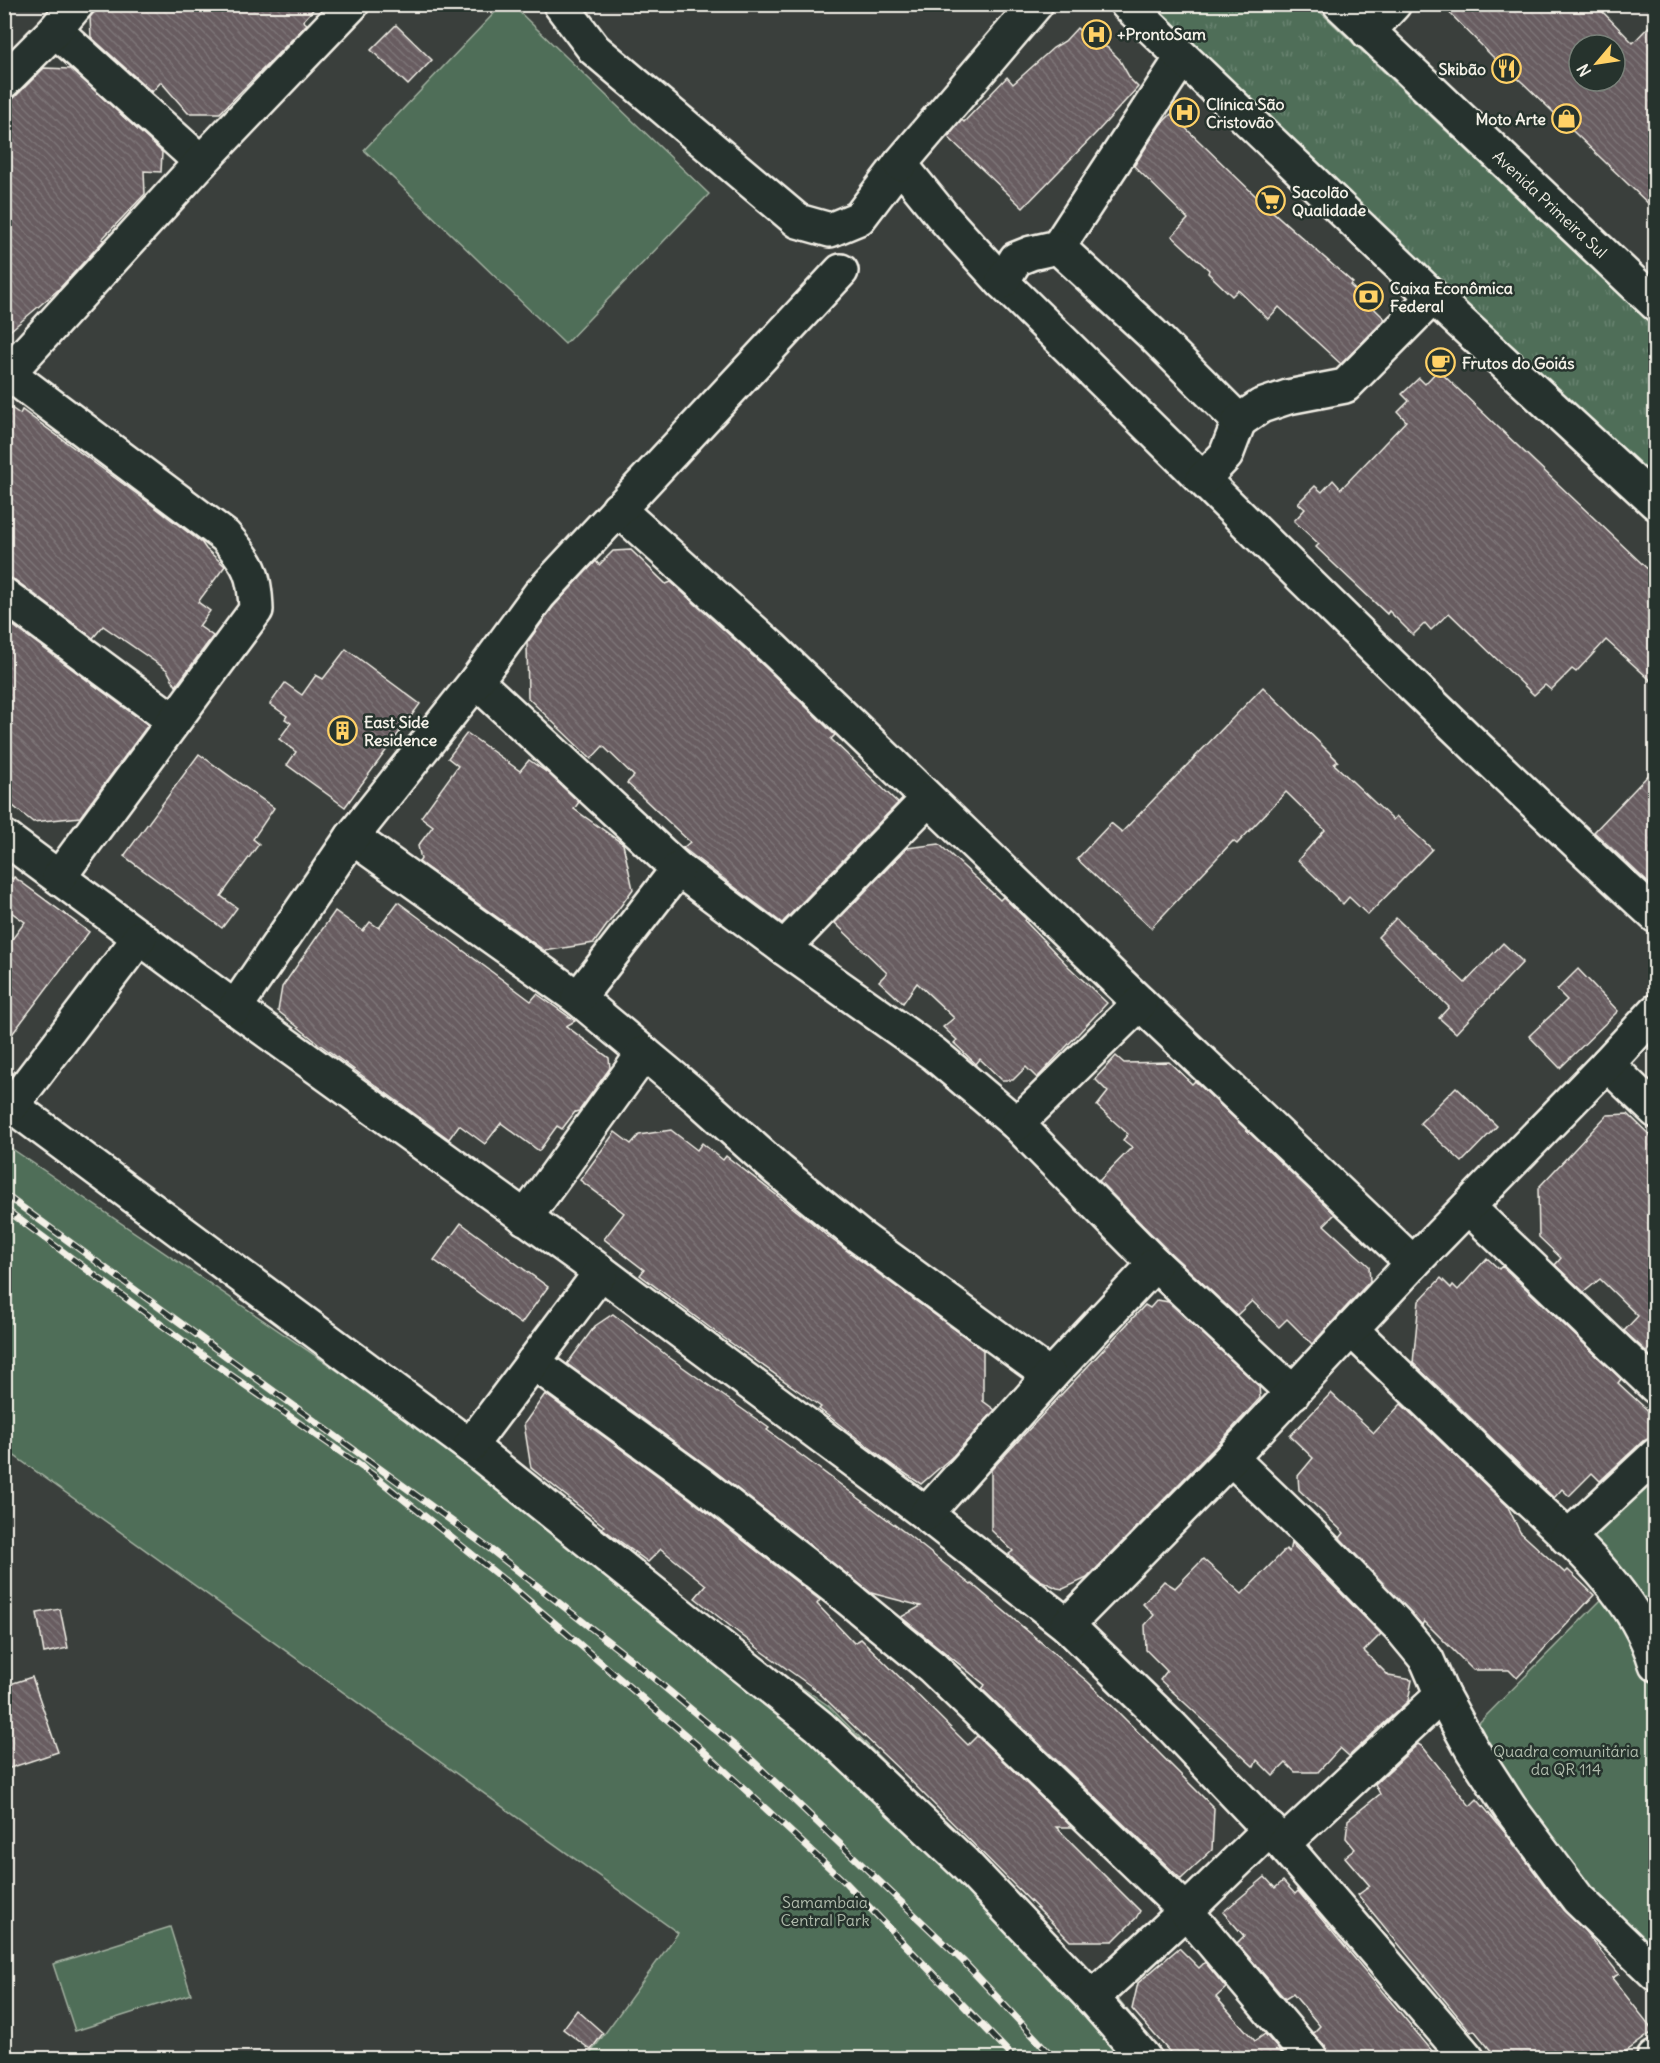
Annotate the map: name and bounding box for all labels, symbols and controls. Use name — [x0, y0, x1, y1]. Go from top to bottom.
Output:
hospital icon: +ProntoSam — [1080, 18, 1112, 50]
place label: +ProntoSam — [1117, 24, 1206, 44]
north arrow — [1567, 33, 1627, 93]
restaurant icon: Skibão — [1491, 53, 1523, 85]
place label: Skibão — [1438, 59, 1486, 79]
text: N — [1572, 61, 1595, 80]
place label: Clínica São Cristovão — [1206, 94, 1284, 132]
hospital icon: Clínica São Cristovão — [1169, 97, 1201, 129]
shop icon: Moto Arte — [1551, 103, 1583, 135]
place label: Moto Arte — [1475, 109, 1546, 129]
street label: Avenida Primeira Sul — [1489, 146, 1611, 262]
place label: Sacolão Qualidade — [1292, 182, 1366, 220]
supermarket icon: Sacolão Qualidade — [1255, 185, 1287, 217]
place label: Caixa Econômica Federal — [1390, 278, 1513, 316]
bank icon: Caixa Econômica Federal — [1353, 281, 1385, 313]
cafe icon: Frutos do Goiás — [1425, 347, 1457, 379]
place label: Frutos do Goiás — [1462, 353, 1574, 373]
place label: East Side Residence — [364, 712, 437, 750]
building icon: East Side Residence — [327, 715, 359, 747]
park label: Quadra comunitária da QR 114 — [1493, 1741, 1639, 1779]
park label: Samambaia Central Park — [780, 1892, 870, 1930]

